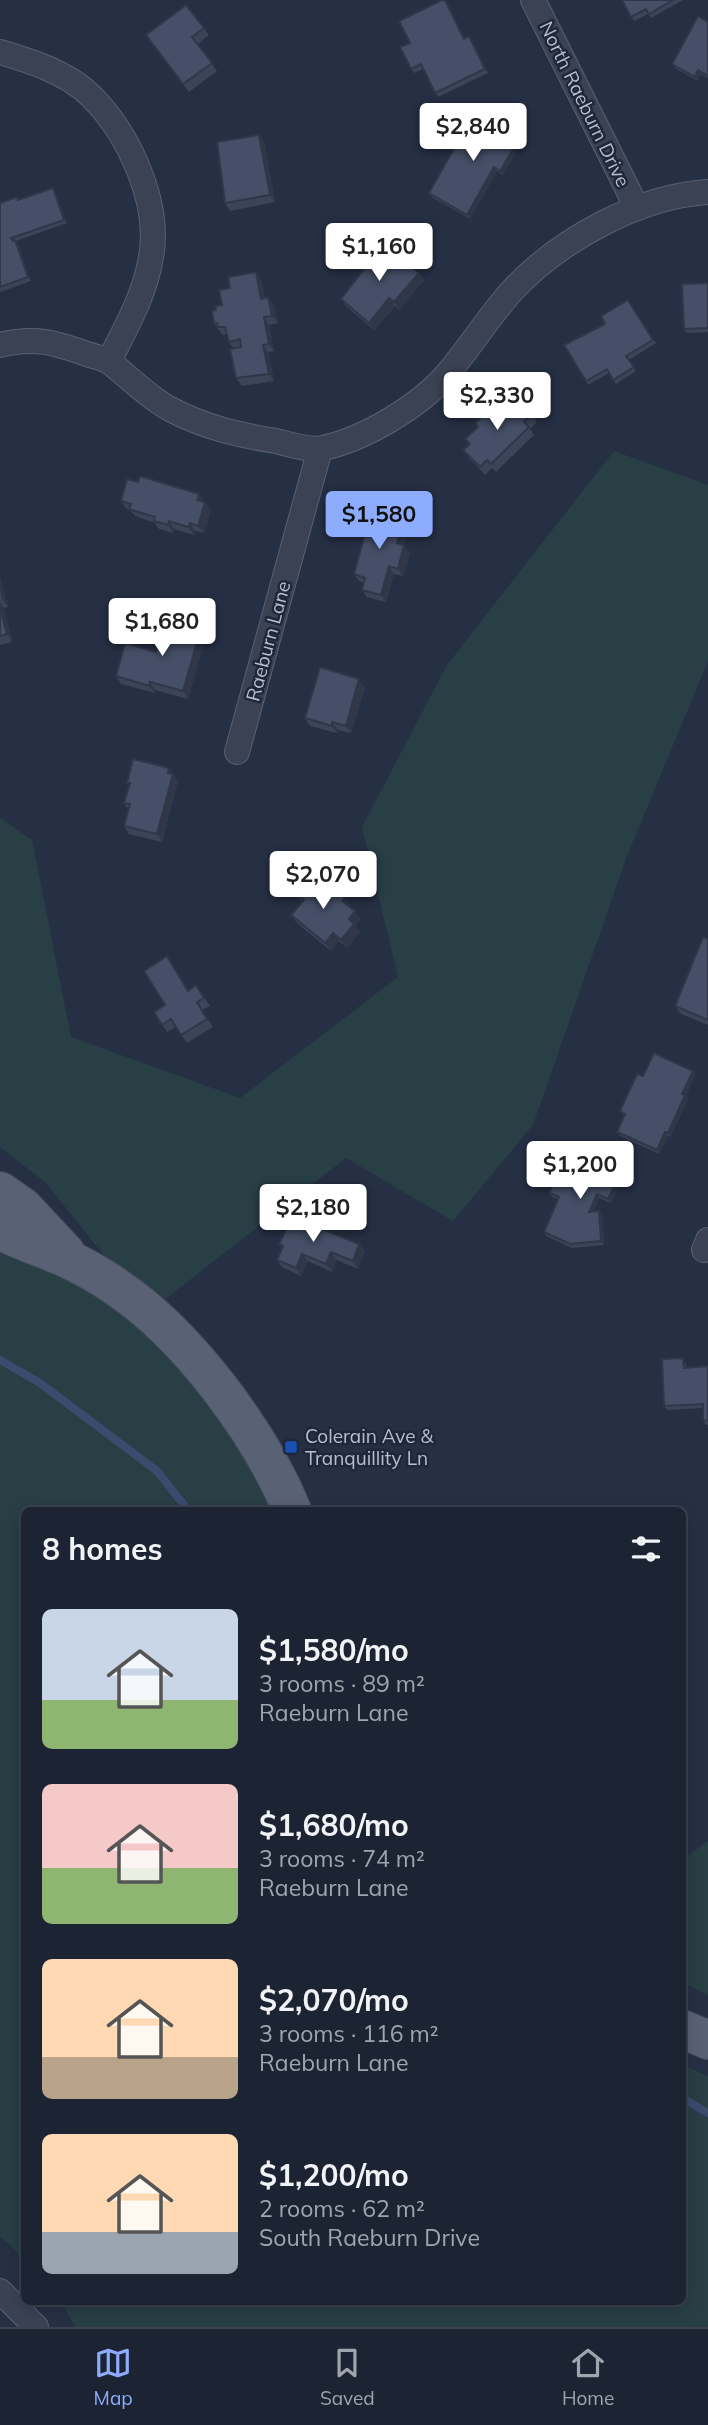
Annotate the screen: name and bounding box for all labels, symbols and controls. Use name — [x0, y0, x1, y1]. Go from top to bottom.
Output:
street label: North Raeburn Drive — [534, 17, 636, 191]
pin: $2,840 — [416, 104, 530, 163]
text: $2,840 — [436, 111, 510, 140]
pin: $1,160 — [322, 224, 436, 283]
text: $1,160 — [342, 231, 416, 260]
pin: $2,330 — [440, 372, 554, 432]
text: $2,330 — [460, 380, 534, 409]
pin: $1,580 — [322, 491, 436, 551]
text: $1,580 — [342, 499, 416, 528]
street label: Raeburn Lane — [240, 578, 296, 704]
pin: $1,680 — [105, 598, 219, 658]
text: $1,680 — [125, 606, 199, 635]
pin: $2,070 — [266, 852, 380, 911]
text: $2,070 — [286, 859, 360, 888]
pin: $1,200 — [523, 1142, 637, 1201]
text: $1,200 — [543, 1149, 617, 1178]
pin: $2,180 — [256, 1184, 370, 1244]
text: $2,180 — [276, 1192, 350, 1221]
place label: Colerain Ave & Tranquillity Ln — [305, 1424, 435, 1470]
marker: Colerain Ave & Tranquillity Ln — [283, 1439, 299, 1455]
text: 8 homes — [42, 1530, 163, 1568]
icon: filters — [627, 1530, 665, 1568]
text: $1,580/mo — [259, 1631, 409, 1669]
icon: home — [98, 1637, 182, 1721]
text: 3 rooms · 89 m² — [259, 1669, 425, 1698]
text: Raeburn Lane — [259, 1698, 408, 1727]
text: $1,680/mo — [259, 1806, 409, 1844]
icon: home — [98, 1812, 182, 1896]
text: 3 rooms · 74 m² — [259, 1844, 425, 1873]
text: Raeburn Lane — [259, 1873, 408, 1902]
text: $2,070/mo — [259, 1981, 409, 2019]
icon: home — [98, 1987, 182, 2071]
text: 3 rooms · 116 m² — [259, 2019, 439, 2048]
text: Raeburn Lane — [259, 2048, 408, 2077]
text: $1,200/mo — [259, 2156, 409, 2194]
icon: home — [98, 2162, 182, 2246]
text: 2 rooms · 62 m² — [259, 2194, 425, 2223]
text: South Raeburn Drive — [259, 2223, 480, 2252]
tab: Map — [94, 2344, 133, 2410]
tab: Saved — [320, 2344, 375, 2410]
tab: Home — [562, 2344, 614, 2410]

